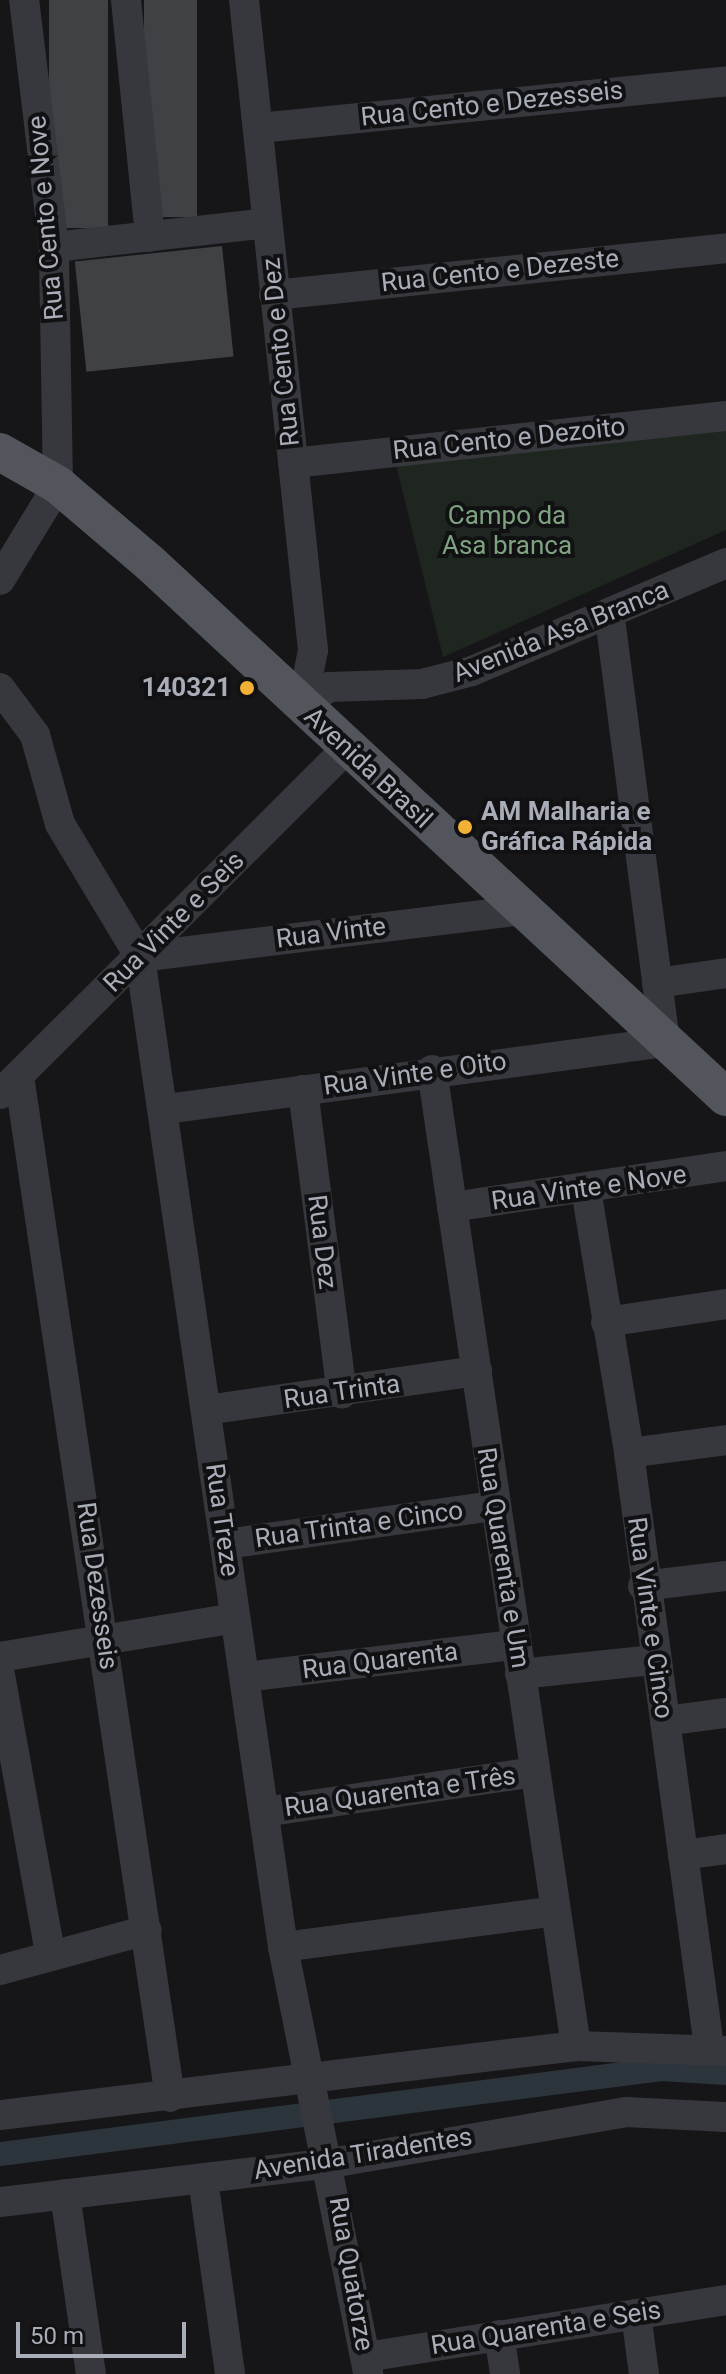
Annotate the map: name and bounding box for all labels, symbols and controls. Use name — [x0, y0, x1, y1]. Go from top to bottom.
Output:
street label: Rua Cento e Dezesseis — [359, 75, 625, 133]
street label: Rua Cento e Nove — [22, 114, 70, 322]
street label: Rua Cento e Dezeste — [380, 243, 620, 299]
street label: Rua Cento e Dez — [256, 256, 306, 448]
street label: Rua Cento e Dezoito — [391, 411, 627, 467]
park label: Campo da Asa branca — [442, 500, 572, 562]
street label: Avenida Asa Branca — [448, 574, 674, 690]
place label: 140321 — [141, 672, 231, 704]
marker: 140321 — [238, 679, 256, 697]
street label: Avenida Brasil — [298, 701, 438, 835]
place label: AM Malharia e Gráfica Rápida — [481, 796, 652, 858]
marker: AM Malharia e Gráfica Rápida — [456, 818, 474, 836]
street label: Rua Vinte e Seis — [97, 845, 251, 999]
street label: Rua Vinte — [274, 911, 388, 955]
street label: Rua Vinte e Oito — [322, 1046, 508, 1102]
street label: Rua Vinte e Nove — [490, 1159, 688, 1217]
street label: Rua Dez — [301, 1193, 343, 1291]
street label: Rua Trinta — [282, 1368, 402, 1416]
street label: Rua Quarenta e Um — [470, 1445, 536, 1671]
street label: Rua Treze — [199, 1461, 245, 1579]
street label: Rua Trinta e Cinco — [253, 1495, 465, 1555]
street label: Rua Dezesseis — [70, 1500, 124, 1672]
street label: Rua Vinte e Cinco — [620, 1515, 680, 1721]
street label: Rua Quarenta — [300, 1636, 460, 1686]
street label: Rua Quarenta e Três — [282, 1760, 518, 1824]
street label: Avenida Tiradentes — [251, 2121, 475, 2187]
street label: Rua Quatorze — [322, 2195, 380, 2353]
street label: Rua Quarenta e Seis — [429, 2294, 663, 2362]
scale bar — [20, 2306, 190, 2356]
text: 50 m — [30, 2322, 84, 2350]

